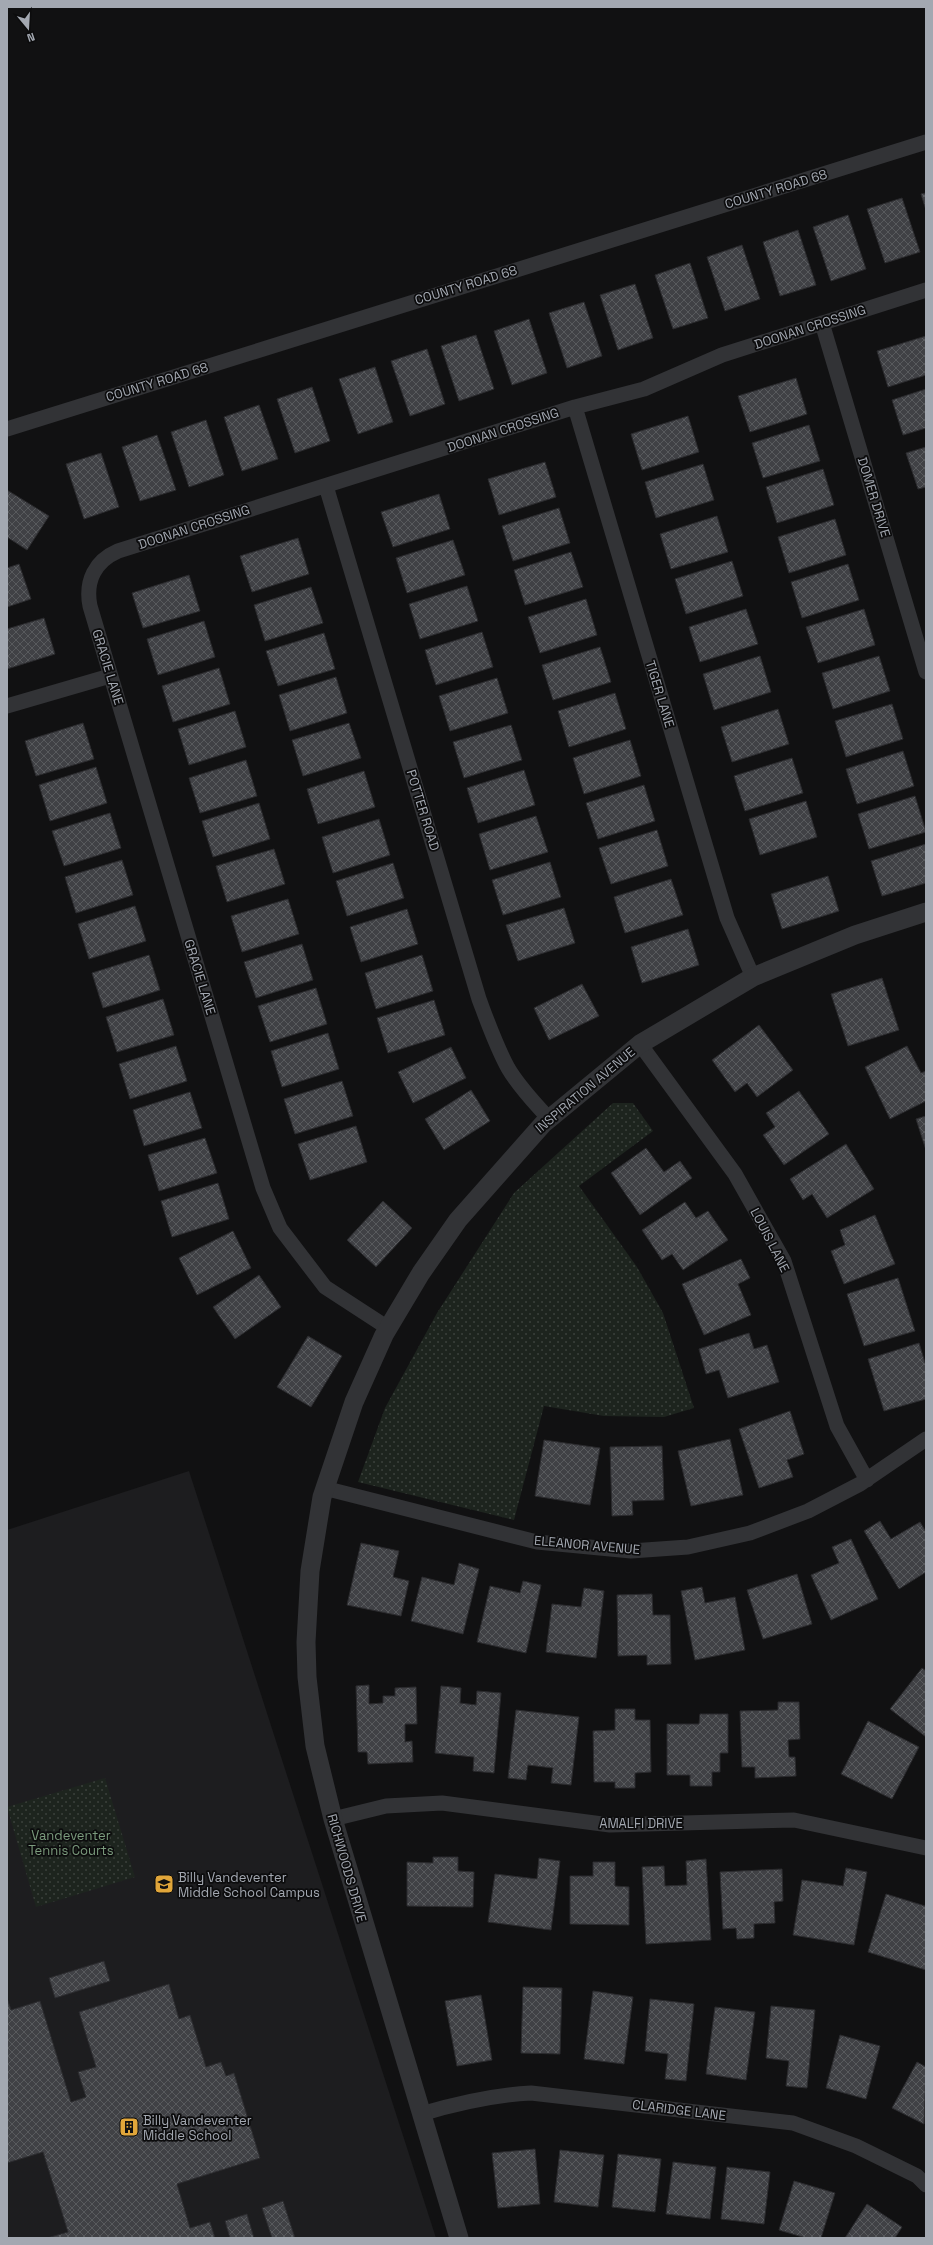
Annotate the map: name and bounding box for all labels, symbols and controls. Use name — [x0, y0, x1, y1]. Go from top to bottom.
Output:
north arrow — [8, 8, 48, 48]
text: N — [25, 30, 37, 45]
street label: COUNTY ROAD 68 — [723, 165, 829, 213]
street label: COUNTY ROAD 68 — [413, 261, 519, 309]
street label: DOONAN CROSSING — [752, 301, 868, 353]
street label: COUNTY ROAD 68 — [104, 358, 210, 406]
street label: DOONAN CROSSING — [445, 404, 561, 456]
street label: DOMER DRIVE — [854, 455, 894, 539]
street label: DOONAN CROSSING — [136, 501, 252, 553]
street label: GRACIE LANE — [88, 627, 128, 707]
street label: TIGER LANE — [642, 658, 678, 730]
street label: POTTER ROAD — [403, 767, 443, 853]
street label: GRACIE LANE — [180, 937, 220, 1017]
street label: INSPIRATION AVENUE — [532, 1043, 638, 1137]
street label: LOUIS LANE — [747, 1205, 793, 1275]
street label: ELEANOR AVENUE — [533, 1532, 641, 1558]
street label: RICHWOODS DRIVE — [323, 1812, 371, 1924]
street label: AMALFI DRIVE — [599, 1815, 683, 1832]
park label: Vandeventer Tennis Courts — [28, 1827, 114, 1859]
place label: Billy Vandeventer Middle School Campus — [178, 1869, 320, 1901]
school or university icon: Billy Vandeventer Middle School Campus — [153, 1873, 175, 1895]
street label: CLARIDGE LANE — [631, 2096, 727, 2124]
place label: Billy Vandeventer Middle School — [143, 2112, 252, 2144]
building icon: Billy Vandeventer Middle School — [118, 2116, 140, 2138]

